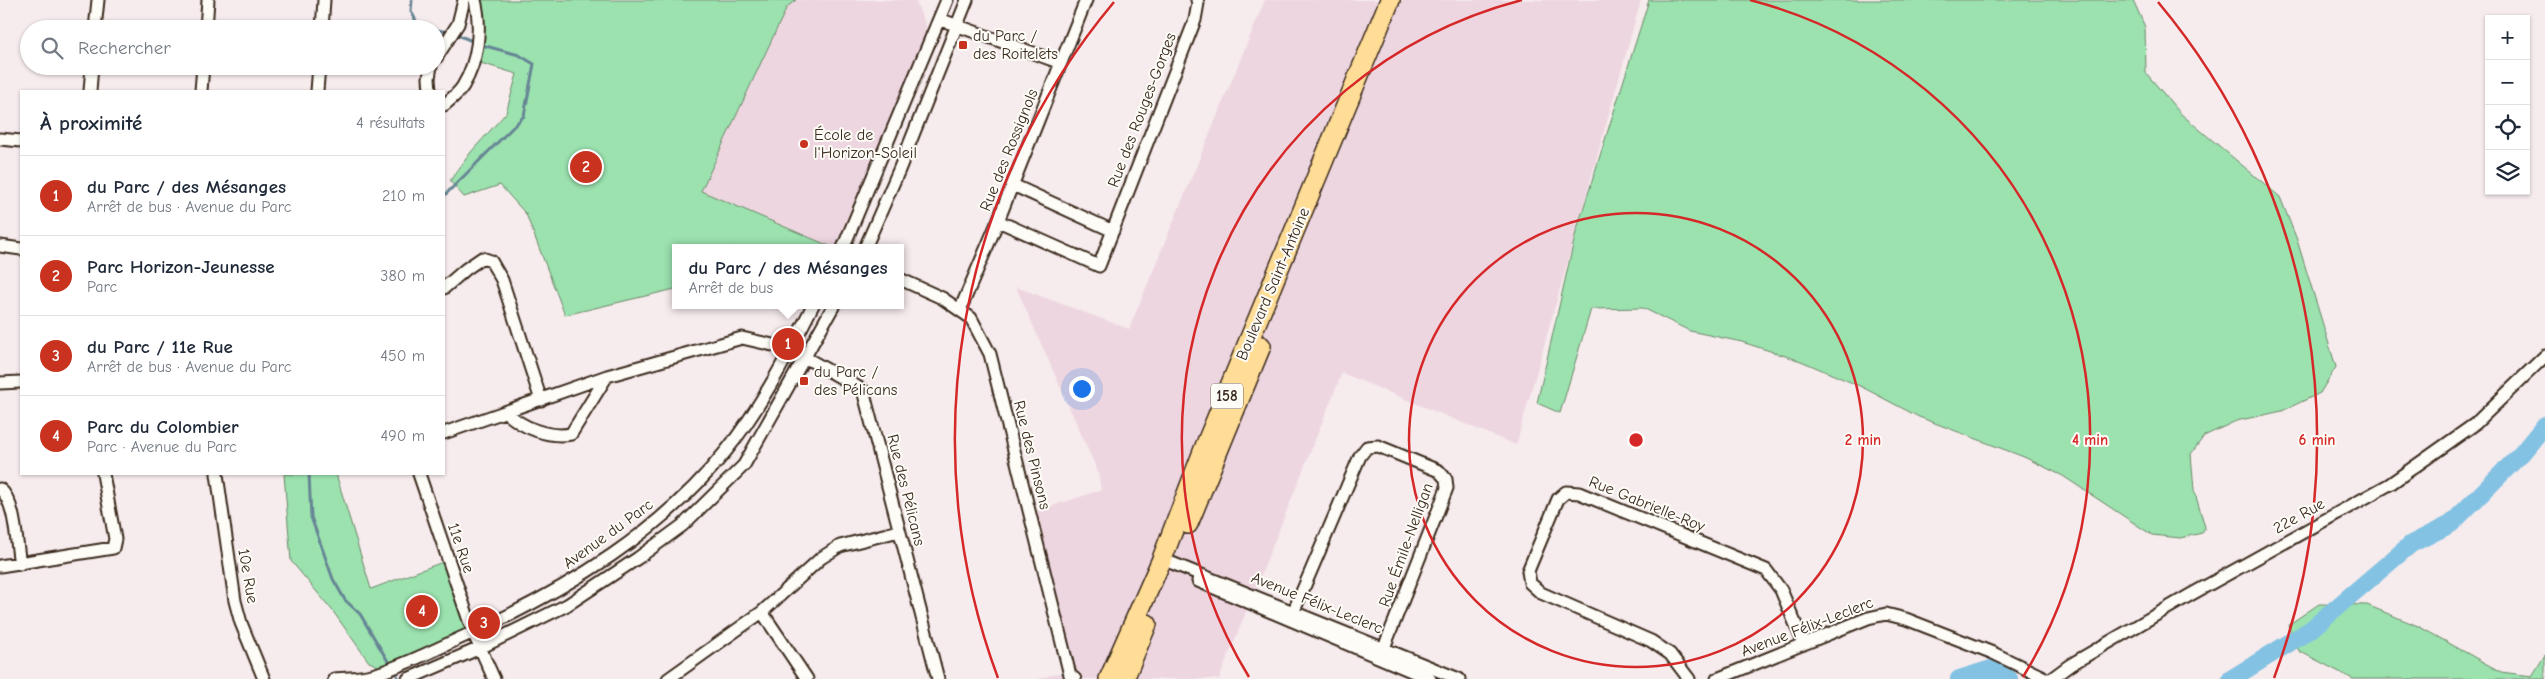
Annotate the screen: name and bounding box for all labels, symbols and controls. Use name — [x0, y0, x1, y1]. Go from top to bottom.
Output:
map controls — [2485, 15, 2530, 195]
button: + — [2485, 15, 2530, 60]
search box — [20, 20, 445, 75]
place label: du Parc / des Roitelets — [973, 27, 1058, 63]
street label: Rue des Rouges-Gorges — [1104, 30, 1180, 190]
icon: search — [38, 34, 66, 62]
text: Rechercher — [78, 37, 171, 59]
marker: du Parc / des Roitelets — [957, 39, 969, 51]
button: − — [2485, 60, 2530, 105]
street label: Rue des Rossignols — [976, 86, 1042, 214]
button: locate — [2485, 105, 2530, 150]
text: À proximité — [40, 111, 142, 135]
text: 4 résultats — [356, 114, 425, 132]
place label: École de l'Horizon-Soleil — [814, 125, 917, 162]
marker: École de l'Horizon-Soleil — [798, 138, 810, 150]
pin: 2 — [570, 148, 602, 186]
button: layers — [2485, 150, 2530, 195]
text: du Parc / des Mésanges — [87, 176, 286, 198]
text: 1 — [53, 187, 59, 205]
text: 210 m — [382, 187, 425, 205]
text: Arrêt de bus · Avenue du Parc — [87, 198, 291, 216]
street label: Boulevard Saint-Antoine — [1233, 205, 1313, 363]
popup — [672, 244, 904, 309]
text: Parc Horizon-Jeunesse — [87, 256, 275, 278]
text: du Parc / des Mésanges — [688, 257, 888, 279]
text: 2 — [52, 267, 60, 285]
text: 380 m — [380, 267, 425, 285]
text: Parc — [87, 278, 117, 296]
text: Arrêt de bus — [688, 279, 773, 297]
pin: 1 — [772, 325, 804, 363]
text: du Parc / 11e Rue — [87, 336, 233, 358]
text: 3 — [52, 347, 60, 365]
text: 450 m — [380, 347, 425, 365]
text: Arrêt de bus · Avenue du Parc — [87, 358, 291, 376]
place label: du Parc / des Pélicans — [814, 363, 898, 399]
marker: du Parc / des Pélicans — [798, 375, 810, 387]
your location — [1069, 376, 1095, 402]
road number: 158 — [1211, 384, 1243, 408]
street label: Rue des Pinsons — [1010, 399, 1054, 512]
text: Parc du Colombier — [87, 416, 239, 438]
text: 4 — [52, 427, 60, 445]
text: 490 m — [380, 427, 425, 445]
centre of rings — [1627, 431, 1645, 449]
text: 2 min — [1845, 431, 1881, 449]
text: 4 min — [2072, 431, 2108, 449]
text: 6 min — [2299, 431, 2335, 449]
street label: Rue des Pélicans — [883, 432, 929, 548]
text: Parc · Avenue du Parc — [87, 438, 237, 456]
street label: Rue Gabrielle-Roy — [1586, 472, 1708, 536]
street label: Rue Émile-Nelligan — [1374, 480, 1437, 609]
street label: Avenue du Parc — [560, 495, 656, 572]
street label: 22e Rue — [2270, 495, 2328, 537]
street label: 11e Rue — [444, 521, 478, 575]
street label: 10e Rue — [234, 547, 262, 605]
street label: Avenue Félix-Leclerc — [1249, 568, 1386, 638]
pin: 4 — [406, 592, 438, 630]
street label: Avenue Félix-Leclerc — [1738, 593, 1876, 661]
pin: 3 — [468, 604, 500, 642]

